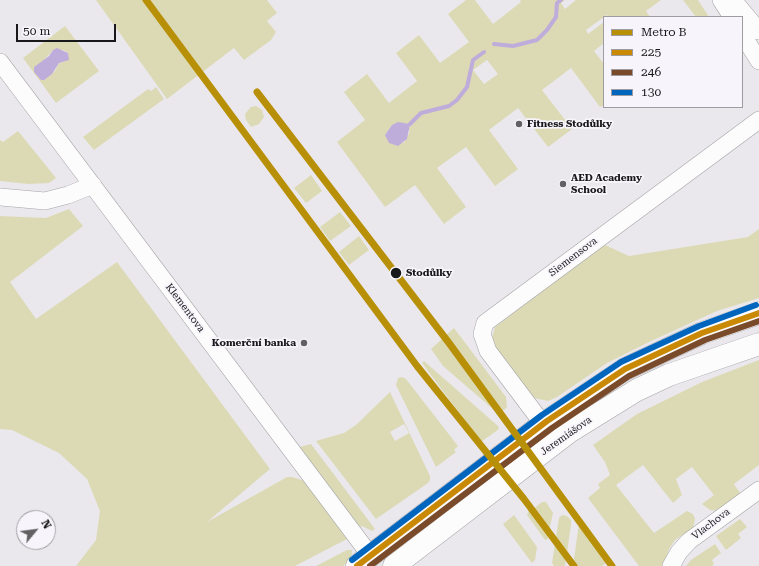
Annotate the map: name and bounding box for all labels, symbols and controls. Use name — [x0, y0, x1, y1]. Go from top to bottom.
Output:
scale bar — [18, 16, 118, 42]
legend — [603, 16, 743, 108]
text: 50 m — [23, 24, 50, 38]
text: Metro B — [641, 25, 687, 39]
text: 225 — [641, 45, 661, 59]
text: 246 — [641, 65, 661, 79]
text: 130 — [641, 85, 661, 99]
place label: Fitness Stodůlky — [527, 118, 612, 130]
marker: Fitness Stodůlky — [514, 119, 524, 129]
place label: AED Academy School — [571, 172, 642, 196]
marker: AED Academy School — [558, 179, 568, 189]
street label: Siemensova — [546, 235, 600, 279]
marker: Stodůlky — [389, 266, 403, 280]
place label: Stodůlky — [406, 267, 452, 279]
street label: Klementova — [163, 281, 207, 335]
place label: Komerční banka — [212, 337, 296, 349]
marker: Komerční banka — [299, 338, 309, 348]
street label: Jeremiášova — [538, 414, 594, 458]
street label: Vlachova — [690, 506, 732, 542]
north arrow — [16, 510, 56, 550]
text: N — [38, 518, 54, 531]

